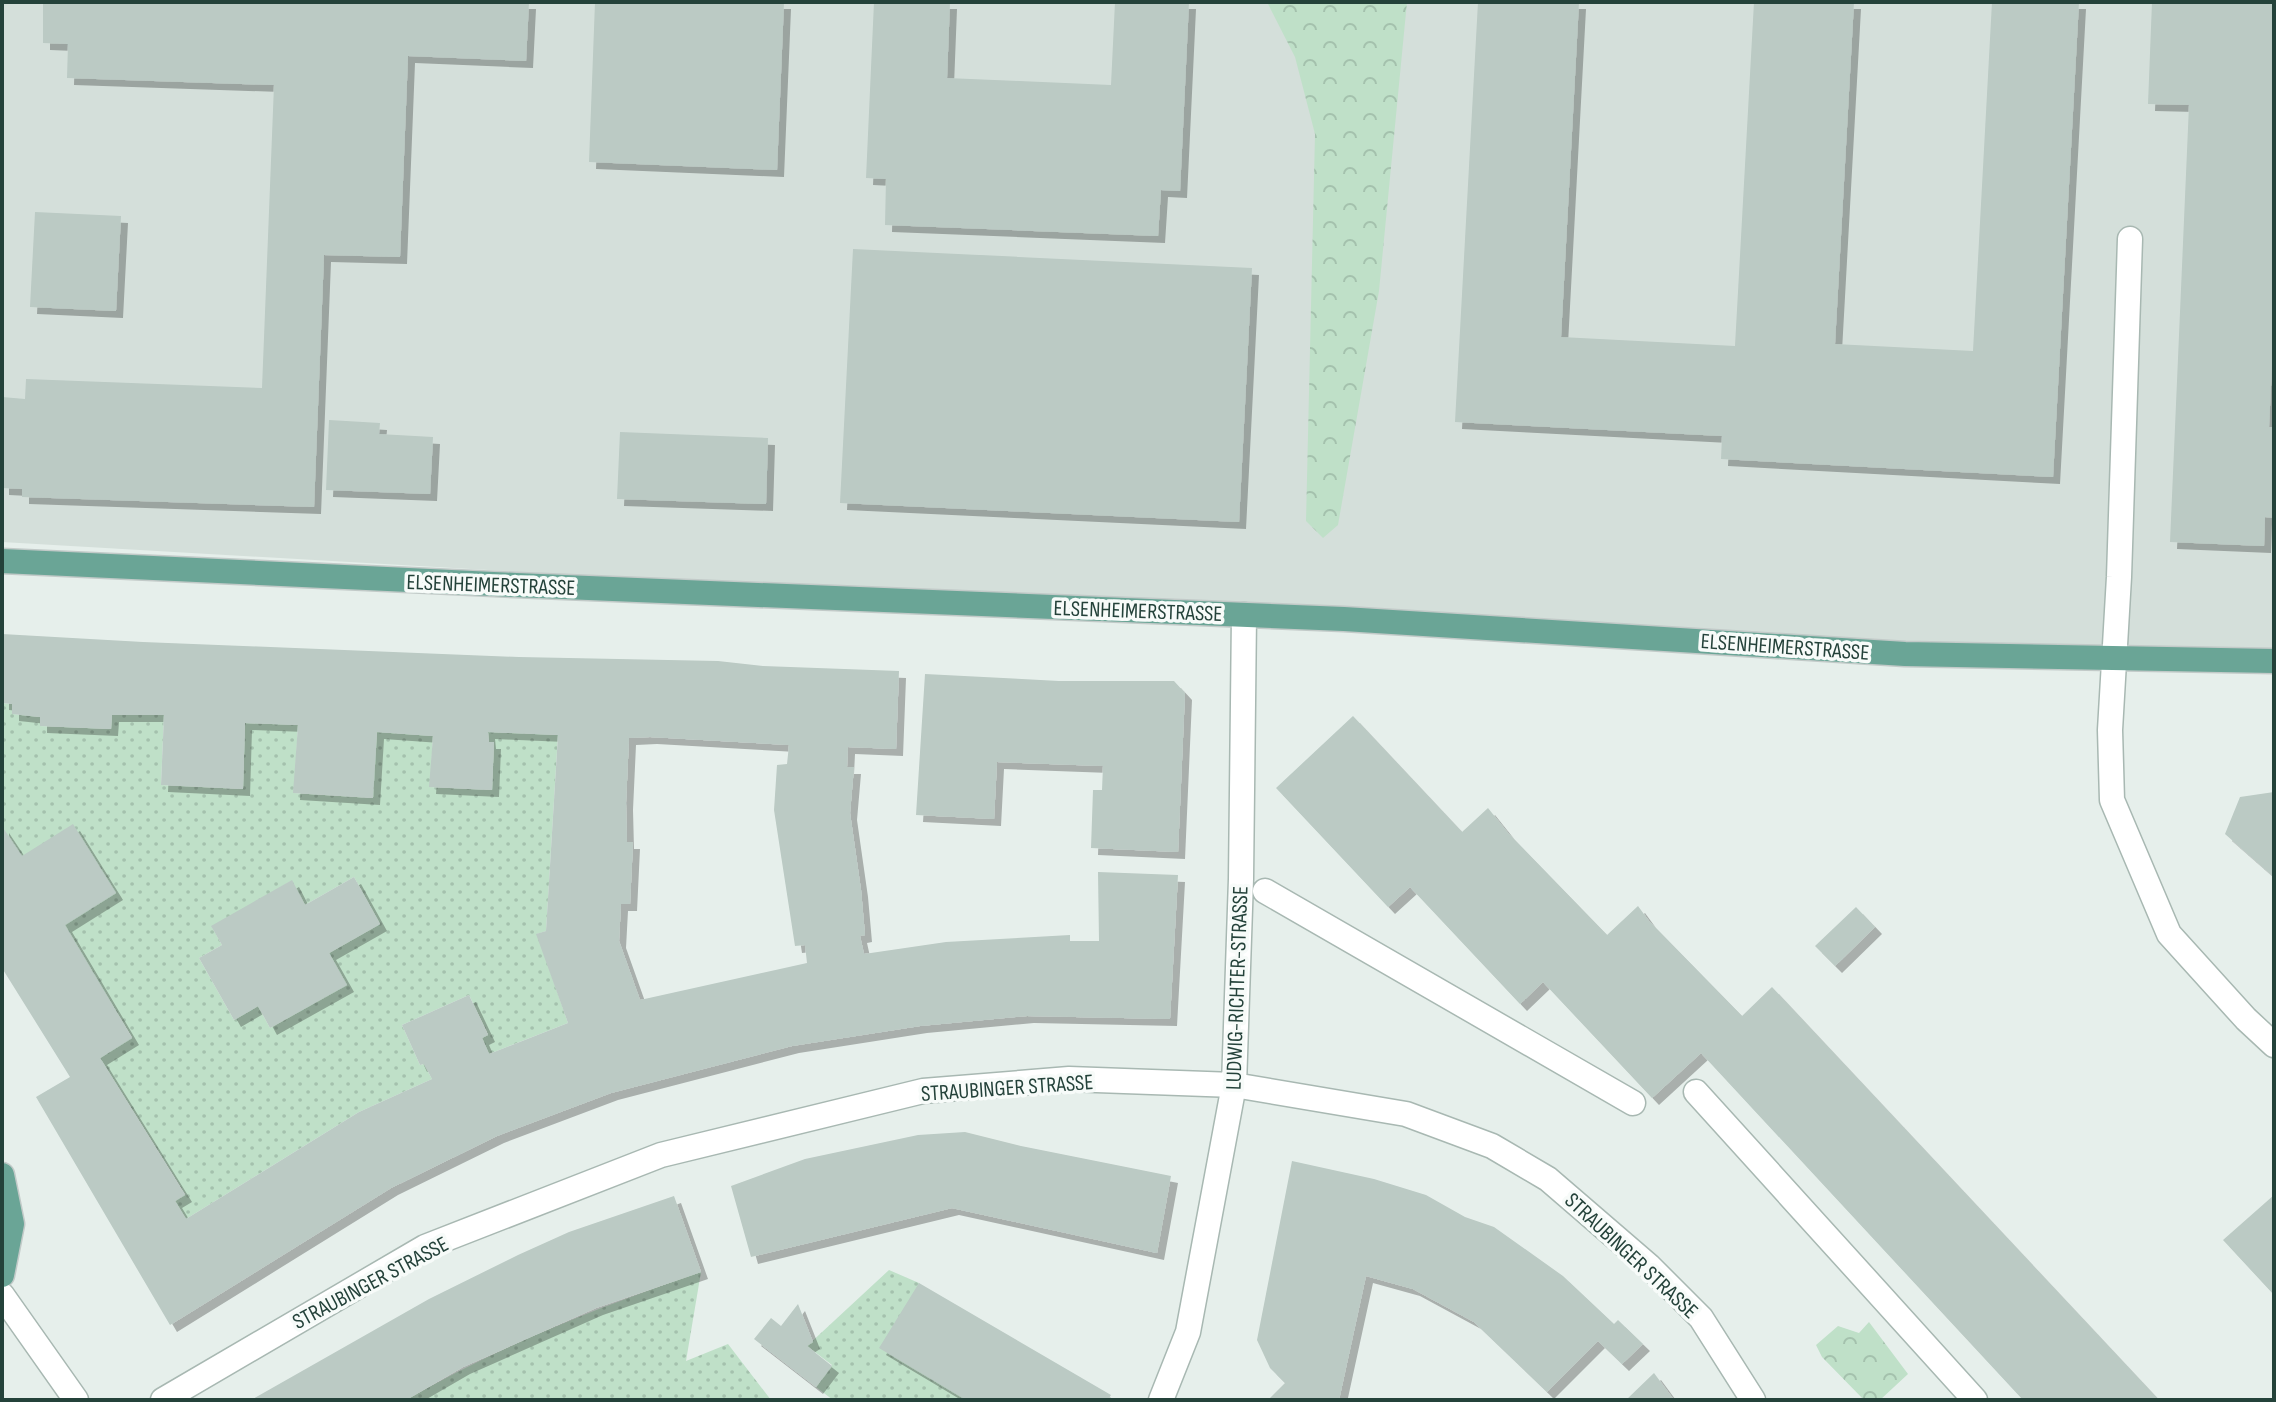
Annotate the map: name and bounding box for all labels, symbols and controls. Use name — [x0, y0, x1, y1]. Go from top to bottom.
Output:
street label: ELSENHEIMERSTRASSE — [406, 569, 576, 602]
street label: ELSENHEIMERSTRASSE — [1053, 595, 1223, 628]
street label: ELSENHEIMERSTRASSE — [1700, 628, 1870, 667]
street label: LUDWIG-RICHTER-STRASSE — [1220, 885, 1255, 1091]
street label: STRAUBINGER STRASSE — [920, 1069, 1094, 1108]
street label: STRAUBINGER STRASSE — [1559, 1187, 1703, 1325]
street label: STRAUBINGER STRASSE — [288, 1231, 453, 1336]

